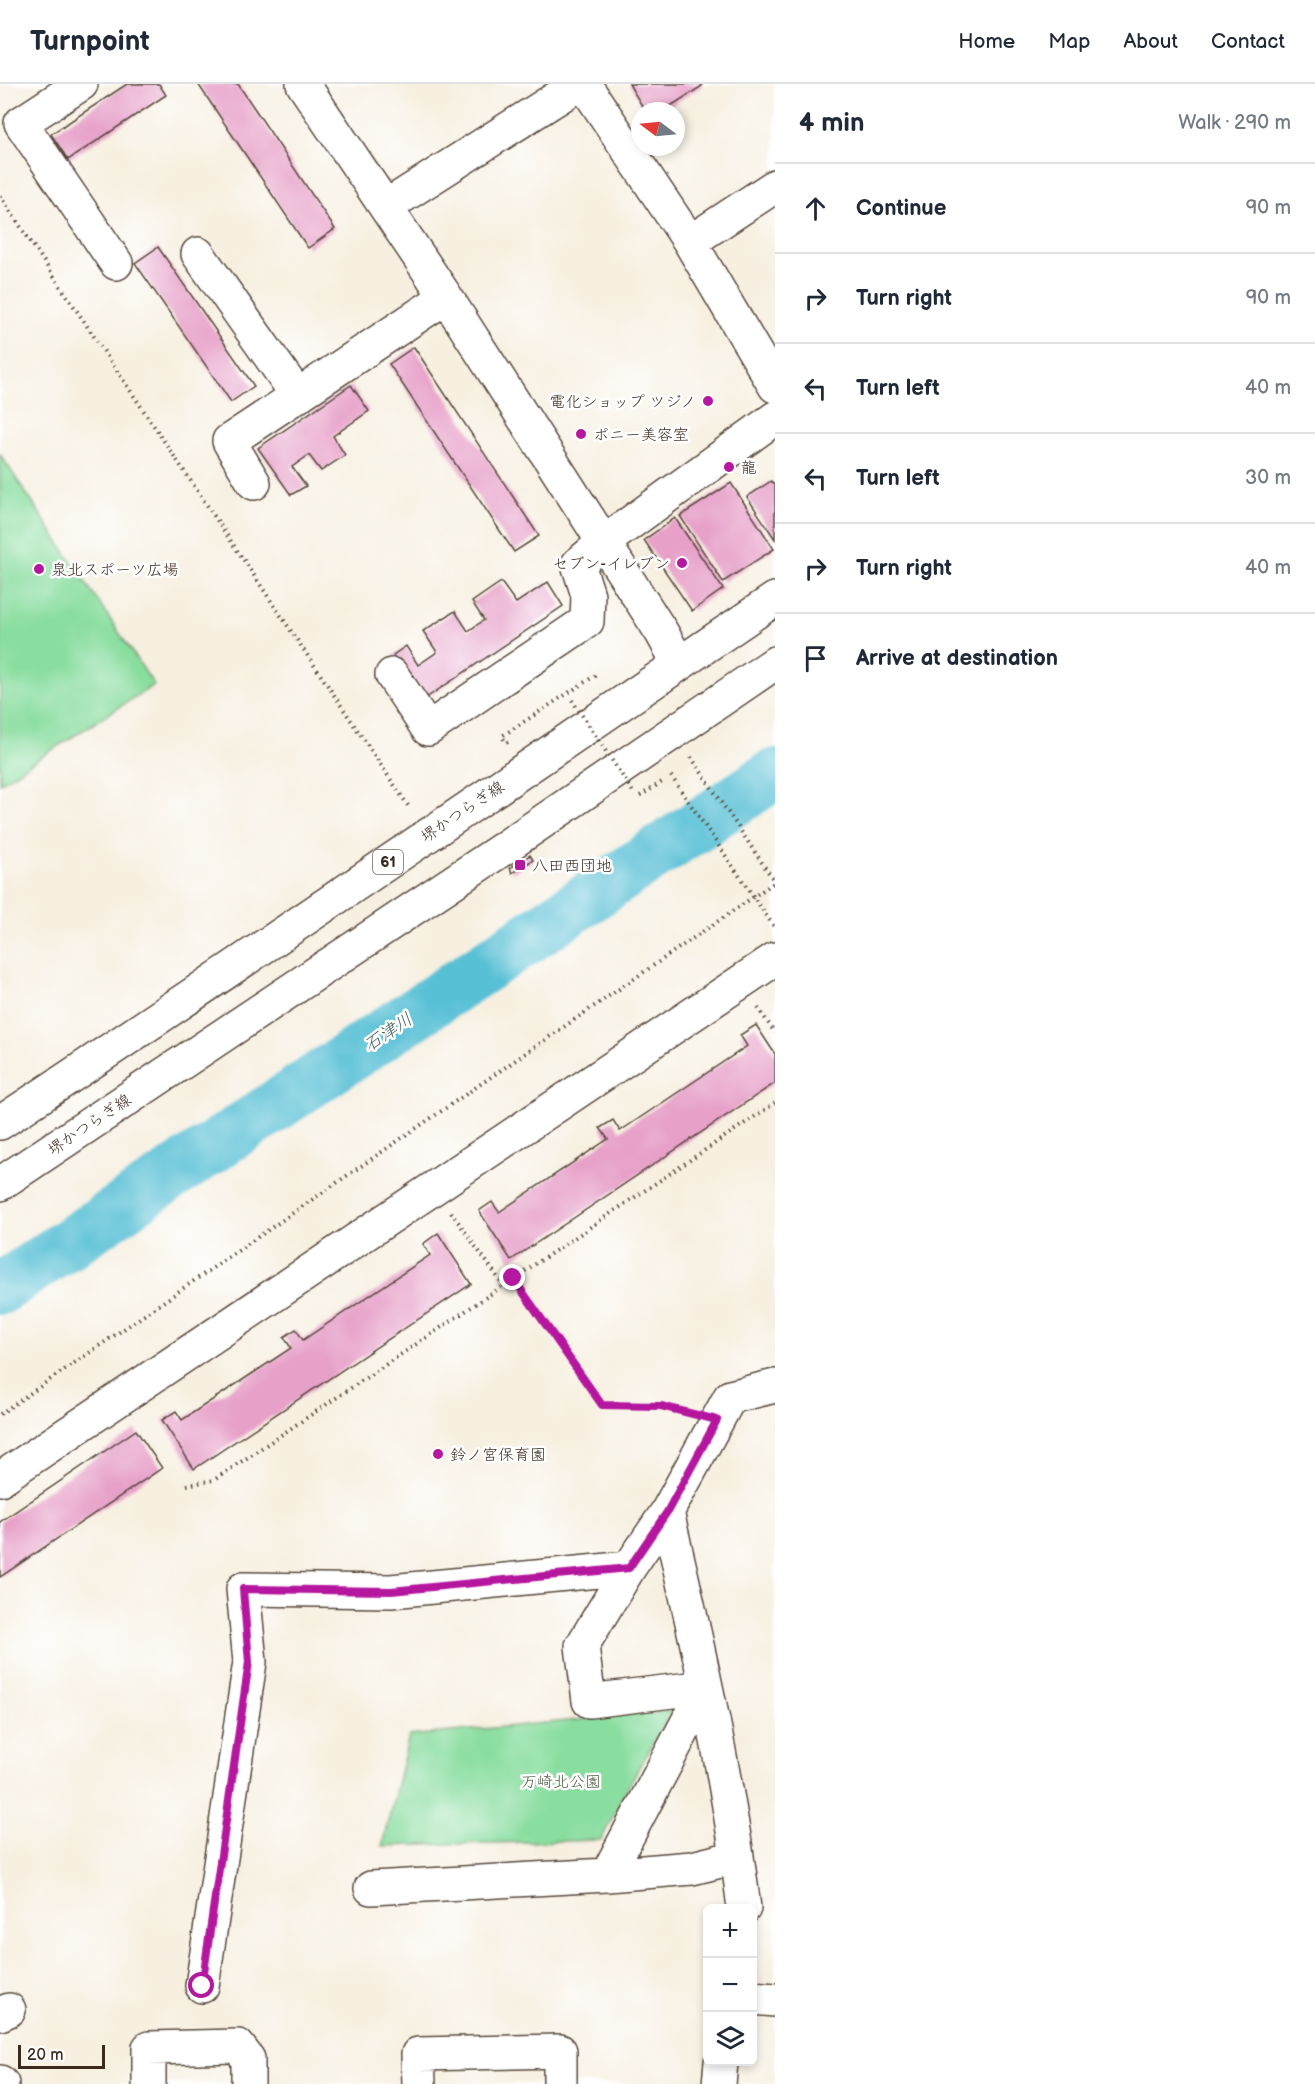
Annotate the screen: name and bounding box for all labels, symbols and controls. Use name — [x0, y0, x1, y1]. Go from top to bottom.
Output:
text: Turnpoint — [30, 25, 150, 58]
text: Home — [958, 29, 1015, 54]
text: Map — [1048, 29, 1090, 54]
text: About — [1123, 29, 1178, 54]
text: Contact — [1211, 29, 1285, 54]
north arrow — [631, 102, 685, 156]
text: 4 min — [799, 108, 864, 139]
text: Walk · 290 m — [1178, 111, 1291, 135]
icon: ahead — [799, 192, 832, 225]
text: Continue — [856, 195, 946, 222]
text: 90 m — [1246, 196, 1291, 220]
icon: right — [799, 282, 832, 315]
text: Turn right — [856, 285, 952, 312]
text: 90 m — [1246, 286, 1291, 310]
icon: left — [799, 372, 832, 405]
text: Turn left — [856, 375, 940, 402]
text: 40 m — [1245, 376, 1291, 400]
place label: 電化ショップ ツジノ — [550, 393, 696, 412]
marker: 電化ショップ ツジノ — [701, 394, 715, 408]
place label: ポニー美容室 — [593, 426, 689, 445]
marker: ポニー美容室 — [574, 427, 588, 441]
place label: 龍 — [741, 459, 757, 478]
marker: 龍 — [722, 460, 736, 474]
icon: left — [799, 462, 832, 495]
text: Turn left — [856, 465, 940, 492]
text: 30 m — [1245, 466, 1291, 490]
icon: right — [799, 552, 832, 585]
place label: セブン-イレブン — [552, 555, 670, 574]
text: Turn right — [856, 555, 952, 582]
marker: セブン-イレブン — [675, 556, 689, 570]
text: 40 m — [1245, 556, 1291, 580]
place label: 泉北スポーツ広場 — [51, 561, 179, 580]
marker: 泉北スポーツ広場 — [32, 562, 46, 576]
icon: arrive — [799, 642, 832, 675]
text: Arrive at destination — [856, 645, 1058, 672]
street label: 堺かつらぎ線 — [418, 778, 508, 847]
road number: 61 — [373, 850, 403, 874]
place label: 八田西団地 — [532, 857, 612, 876]
marker: 八田西団地 — [513, 858, 527, 872]
water label: 石津川 — [360, 1009, 417, 1056]
street label: 堺かつらぎ線 — [45, 1091, 135, 1160]
route end — [499, 1264, 525, 1290]
place label: 鈴ノ宮保育園 — [450, 1446, 546, 1465]
marker: 鈴ノ宮保育園 — [431, 1447, 445, 1461]
park label: 万崎北公園 — [521, 1773, 601, 1792]
map controls — [703, 1904, 757, 2066]
button: + — [703, 1904, 757, 1958]
button: − — [703, 1958, 757, 2012]
route start — [188, 1972, 214, 1998]
button: layers — [703, 2012, 757, 2066]
scale bar — [18, 2042, 105, 2070]
text: 20 m — [27, 2046, 63, 2065]

